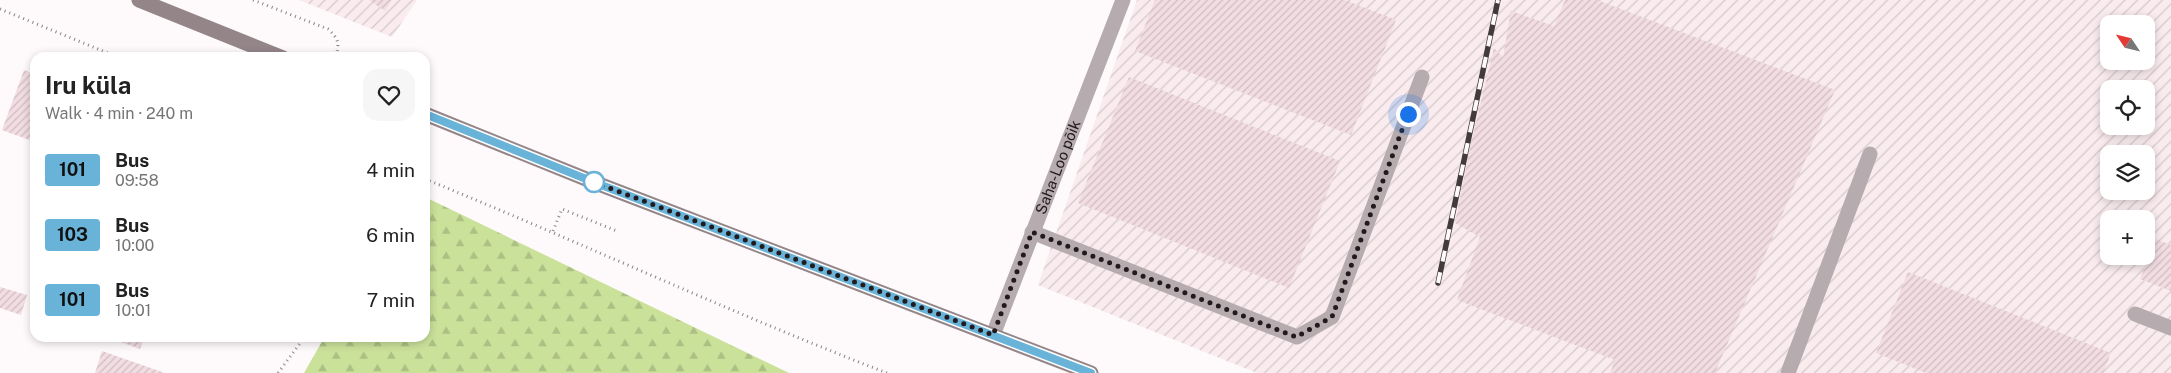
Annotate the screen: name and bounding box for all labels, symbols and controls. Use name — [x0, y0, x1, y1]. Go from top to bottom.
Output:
north arrow — [2100, 15, 2155, 70]
map controls — [2100, 15, 2155, 265]
button: heart — [363, 69, 415, 121]
text: Iru küla — [45, 71, 131, 99]
button: locate — [2100, 80, 2155, 135]
your location — [1396, 102, 1421, 127]
text: Walk · 4 min · 240 m — [45, 104, 193, 123]
street label: Saha-Loo põik — [1032, 118, 1084, 216]
button: layers — [2100, 145, 2155, 200]
text: Bus — [115, 149, 149, 171]
text: 101 — [59, 159, 86, 180]
text: 4 min — [366, 159, 415, 181]
text: 09:58 — [115, 171, 159, 190]
unlabelled marker — [583, 171, 605, 193]
button: + — [2100, 210, 2155, 265]
text: Bus — [115, 214, 149, 236]
text: 103 — [57, 224, 88, 245]
text: 6 min — [366, 224, 415, 246]
text: 10:00 — [115, 236, 154, 255]
text: Bus — [115, 279, 149, 301]
text: 101 — [59, 289, 86, 310]
text: 7 min — [367, 289, 415, 311]
text: 10:01 — [115, 301, 151, 320]

